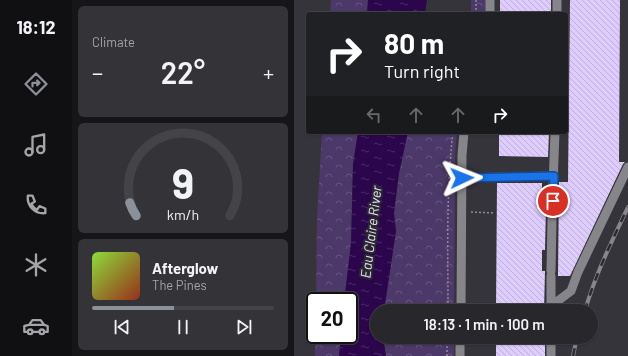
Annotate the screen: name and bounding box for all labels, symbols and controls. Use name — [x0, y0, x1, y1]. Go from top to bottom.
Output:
text: 18:12 — [16, 16, 56, 38]
text: 80 m — [384, 26, 444, 60]
icon: right — [318, 28, 370, 80]
text: Climate — [92, 34, 135, 50]
text: 22° — [161, 54, 205, 90]
text: − — [92, 59, 103, 85]
text: + — [263, 59, 274, 85]
text: Turn right — [384, 60, 460, 82]
icon: directions — [22, 70, 50, 98]
icon: left — [363, 104, 385, 126]
icon: ahead — [405, 104, 427, 126]
icon: ahead — [447, 104, 469, 126]
icon: right — [489, 104, 511, 126]
icon: music — [22, 131, 50, 159]
text: 9 — [172, 157, 194, 207]
position arrow — [441, 157, 483, 199]
water label: Eau Claire River — [356, 184, 385, 279]
pin — [536, 184, 570, 218]
icon: arrive — [542, 190, 564, 212]
icon: phone — [22, 191, 50, 219]
text: km/h — [167, 206, 199, 223]
icon: climate — [22, 251, 50, 279]
text: Afterglow — [152, 259, 218, 277]
text: The Pines — [152, 277, 207, 293]
speed limit sign: 20 — [306, 292, 358, 344]
icon: car — [22, 312, 50, 340]
text: 18:13 · 1 min · 100 m — [423, 315, 545, 333]
icon: previous — [111, 316, 133, 338]
icon: pause — [172, 316, 194, 338]
icon: next — [233, 316, 255, 338]

